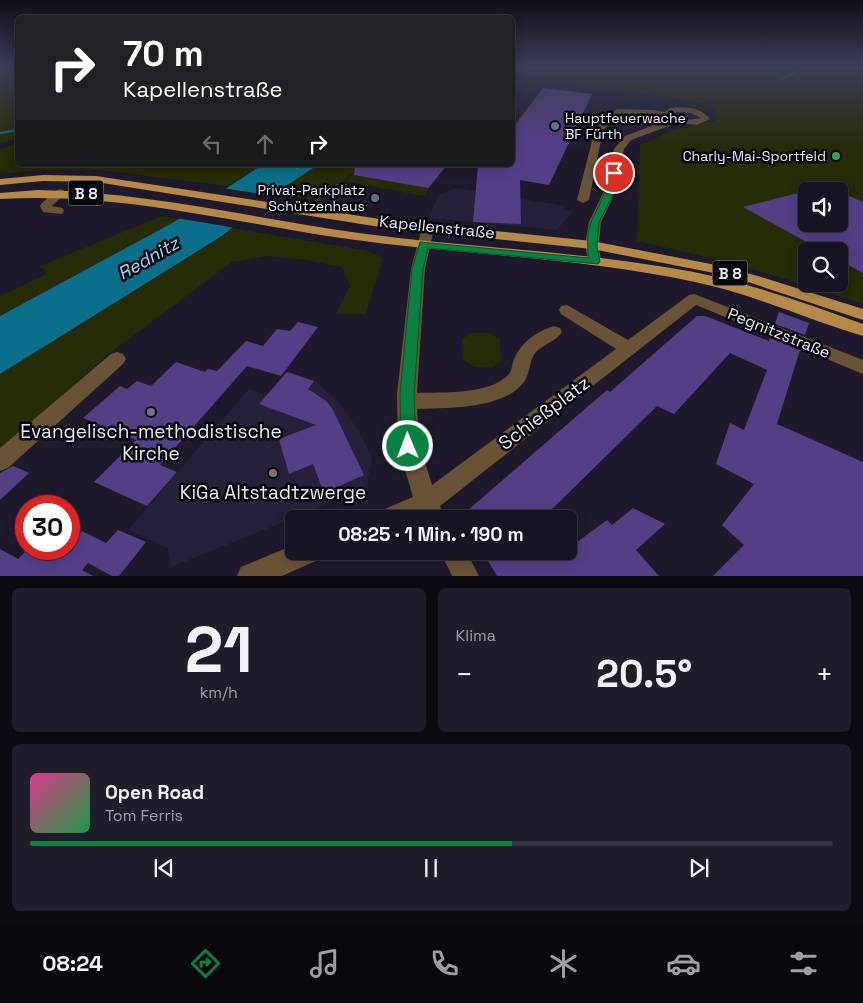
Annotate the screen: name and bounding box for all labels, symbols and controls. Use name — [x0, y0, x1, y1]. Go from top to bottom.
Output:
text: 70 m — [123, 32, 204, 76]
icon: right — [40, 35, 105, 100]
text: Kapellenstraße — [123, 75, 282, 103]
place label: Hauptfeuerwache BF Fürth — [565, 109, 686, 143]
marker: Hauptfeuerwache BF Fürth — [549, 120, 561, 132]
icon: left — [198, 130, 226, 158]
icon: ahead — [251, 130, 279, 158]
icon: right — [304, 130, 332, 158]
place label: Charly-Mai-Sportfeld — [683, 147, 826, 165]
marker: Charly-Mai-Sportfeld — [830, 150, 842, 162]
pin — [593, 152, 635, 194]
icon: arrive — [600, 159, 628, 187]
road number: B 8 — [68, 180, 104, 206]
place label: Privat-Parkplatz Schützenhaus — [257, 181, 365, 215]
map controls — [798, 182, 848, 292]
button: sound — [798, 182, 848, 232]
marker: Privat-Parkplatz Schützenhaus — [369, 192, 381, 204]
street label: Kapellenstraße — [378, 210, 496, 244]
water label: Rednitz — [113, 231, 184, 285]
button: search — [798, 242, 848, 292]
road number: B 8 — [712, 260, 748, 286]
street label: Pegnitzstraße — [725, 303, 833, 363]
street label: Schießplatz — [493, 370, 595, 456]
marker: Evangelisch-methodistische Kirche — [145, 406, 157, 418]
place label: Evangelisch-methodistische Kirche — [20, 419, 282, 466]
position arrow — [381, 419, 433, 471]
marker: KiGa Altstadtzwerge — [267, 467, 279, 479]
place label: KiGa Altstadtzwerge — [180, 480, 366, 505]
speed limit sign: 30 — [15, 495, 80, 560]
text: 08:25 · 1 Min. · 190 m — [338, 522, 524, 547]
text: 21 — [185, 608, 253, 691]
text: Klima — [456, 625, 496, 646]
text: 20.5° — [596, 650, 692, 698]
text: − — [456, 656, 473, 692]
text: + — [816, 656, 833, 692]
text: km/h — [200, 682, 238, 703]
text: Open Road — [105, 780, 204, 805]
text: Tom Ferris — [105, 805, 183, 826]
icon: previous — [150, 854, 178, 882]
icon: pause — [417, 854, 445, 882]
icon: next — [685, 854, 713, 882]
icon: directions — [188, 946, 223, 981]
icon: music — [307, 946, 342, 981]
icon: phone — [427, 946, 462, 981]
icon: climate — [546, 946, 581, 981]
icon: car — [666, 946, 701, 981]
icon: filters — [786, 946, 821, 981]
text: 08:24 — [42, 949, 103, 977]

